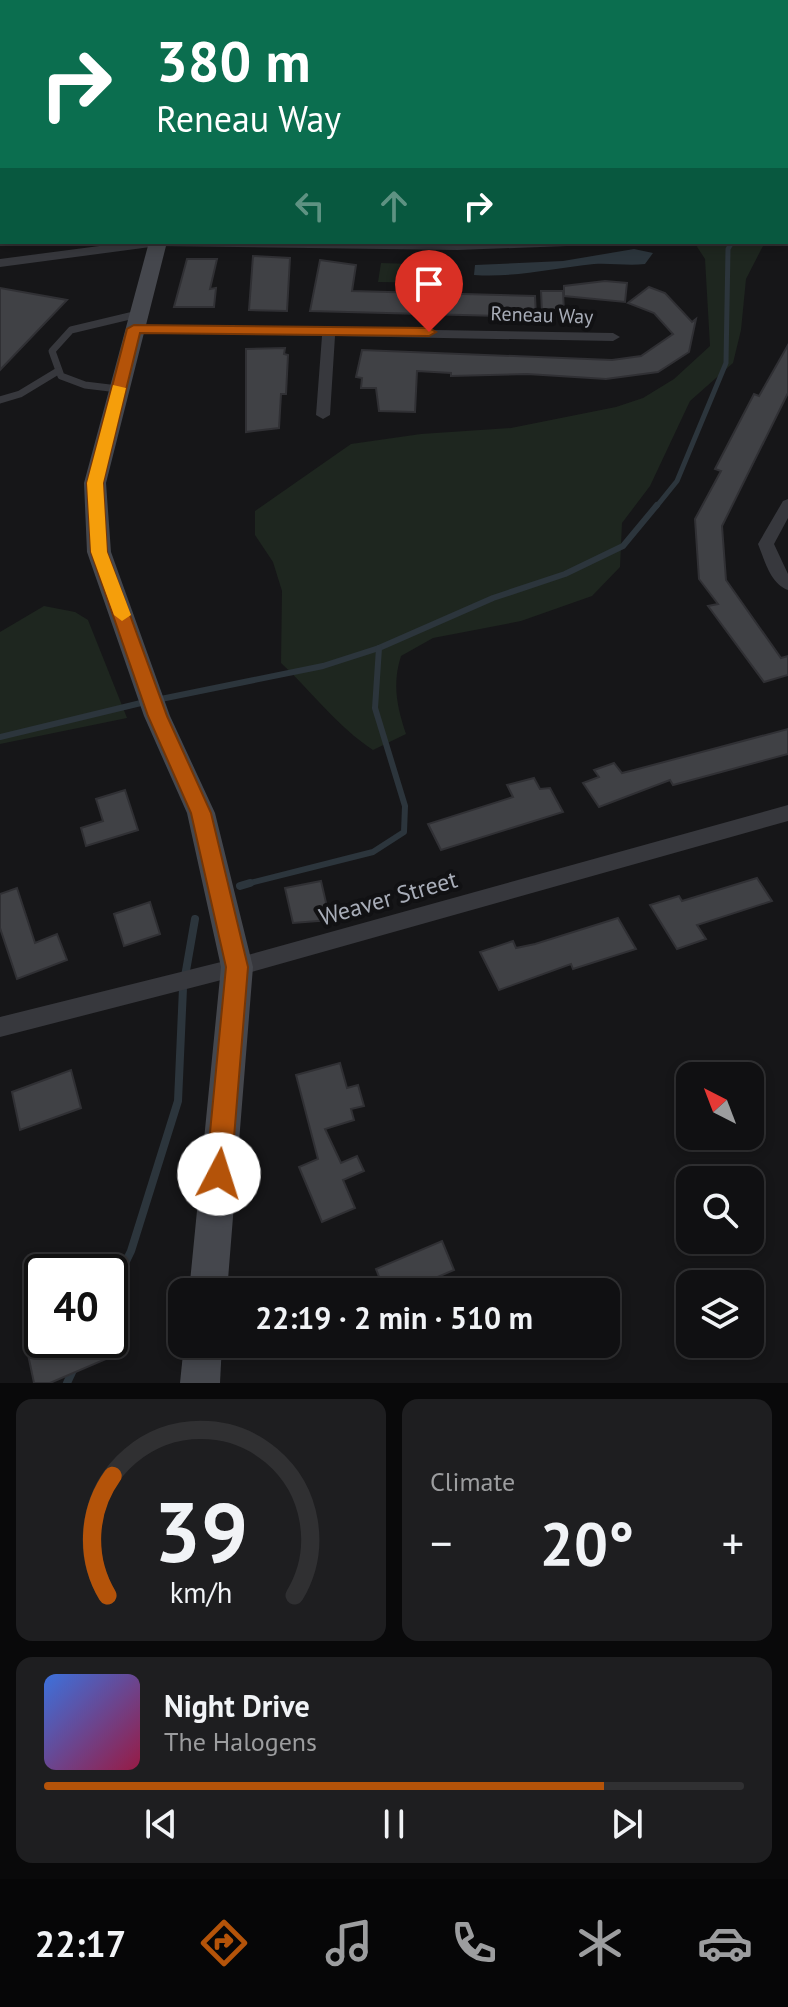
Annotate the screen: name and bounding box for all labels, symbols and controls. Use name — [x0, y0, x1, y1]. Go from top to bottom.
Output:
text: 380 m — [156, 25, 311, 97]
icon: right — [24, 32, 128, 136]
text: Reneau Way — [156, 95, 341, 142]
icon: left — [288, 184, 332, 228]
icon: ahead — [372, 184, 416, 228]
icon: right — [456, 184, 500, 228]
pin — [395, 250, 463, 332]
icon: arrive — [407, 262, 451, 306]
street label: Reneau Way — [490, 300, 595, 330]
street label: Weaver Street — [315, 863, 461, 933]
north arrow — [676, 1062, 764, 1150]
map controls — [676, 1062, 764, 1358]
position arrow — [177, 1132, 261, 1216]
button: search — [676, 1166, 764, 1254]
speed limit sign: 40 — [24, 1254, 128, 1358]
button: layers — [676, 1270, 764, 1358]
text: 22:19 · 2 min · 510 m — [255, 1298, 533, 1337]
text: Climate — [430, 1465, 515, 1498]
text: 39 — [154, 1477, 248, 1585]
text: 20° — [540, 1504, 634, 1582]
text: − — [430, 1514, 452, 1571]
text: + — [722, 1514, 744, 1571]
text: km/h — [170, 1574, 232, 1611]
text: Night Drive — [164, 1686, 310, 1725]
text: The Halogens — [164, 1725, 317, 1758]
icon: previous — [139, 1802, 183, 1846]
icon: pause — [372, 1802, 416, 1846]
icon: next — [605, 1802, 649, 1846]
icon: directions — [196, 1915, 252, 1971]
icon: music — [321, 1915, 377, 1971]
icon: phone — [446, 1915, 502, 1971]
icon: climate — [572, 1915, 628, 1971]
icon: car — [697, 1915, 753, 1971]
text: 22:17 — [35, 1920, 126, 1967]

